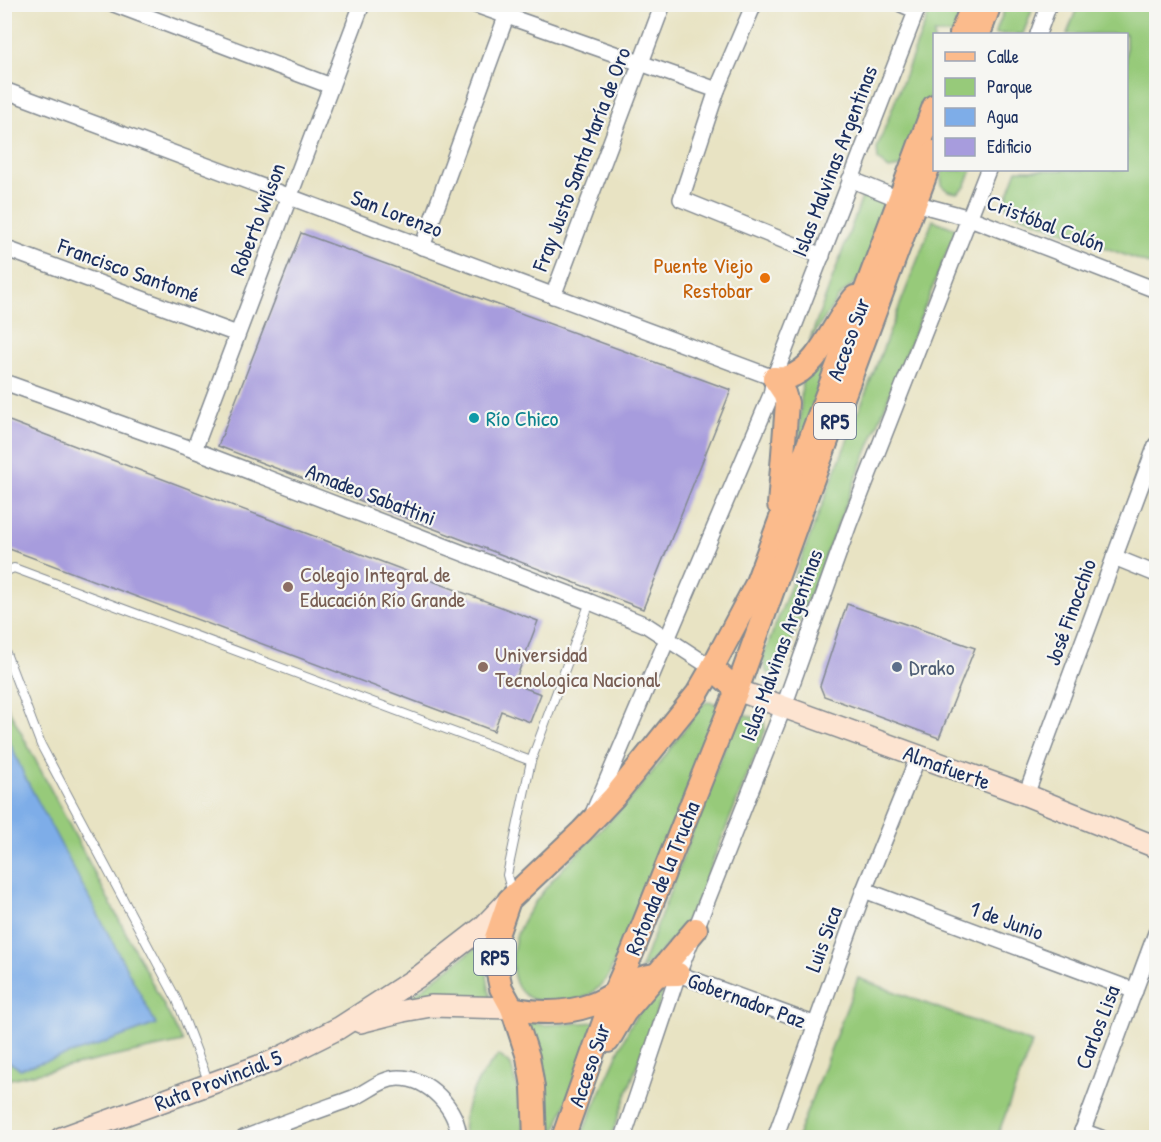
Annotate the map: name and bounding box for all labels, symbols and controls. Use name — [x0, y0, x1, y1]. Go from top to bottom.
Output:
legend — [933, 33, 1128, 171]
street label: Fray Justo Santa María de Oro — [524, 43, 638, 276]
text: Calle — [987, 44, 1019, 69]
street label: Islas Malvinas Argentinas — [784, 61, 884, 261]
text: Parque — [987, 74, 1032, 99]
text: Agua — [987, 104, 1018, 129]
text: Edificio — [987, 134, 1031, 159]
street label: Roberto Wilson — [222, 158, 292, 280]
street label: San Lorenzo — [347, 182, 447, 244]
street label: Cristóbal Colón — [982, 187, 1110, 259]
street label: Francisco Santomé — [53, 230, 204, 310]
place label: Puente Viejo Restobar — [653, 250, 754, 305]
marker: Puente Viejo Restobar — [758, 271, 772, 285]
street label: Acceso Sur — [819, 293, 877, 385]
place label: Río Chico — [486, 403, 559, 433]
road number: RP5 — [814, 403, 856, 439]
marker: Río Chico — [467, 411, 481, 425]
street label: Amadeo Sabattini — [302, 455, 440, 533]
street label: Islas Malvinas Argentinas — [732, 545, 830, 745]
street label: José Finocchio — [1037, 554, 1103, 669]
place label: Colegio Integral de Educación Río Grande — [300, 559, 466, 614]
marker: Colegio Integral de Educación Río Grande — [281, 580, 295, 594]
place label: Universidad Tecnologica Nacional — [495, 639, 660, 694]
place label: Drako — [909, 652, 955, 682]
marker: Universidad Tecnologica Nacional — [476, 660, 490, 674]
marker: Drako — [890, 660, 904, 674]
street label: Almafuerte — [899, 737, 995, 797]
street label: Rotonda de la Trucha — [617, 796, 707, 959]
street label: 1 de Junio — [966, 893, 1048, 947]
street label: Luis Sica — [797, 902, 849, 976]
road number: RP5 — [474, 939, 516, 975]
street label: Gobernador Paz — [684, 965, 810, 1035]
street label: Carlos Lisa — [1067, 980, 1127, 1073]
street label: Acceso Sur — [561, 1019, 617, 1111]
street label: Ruta Provincial 5 — [150, 1042, 286, 1118]

